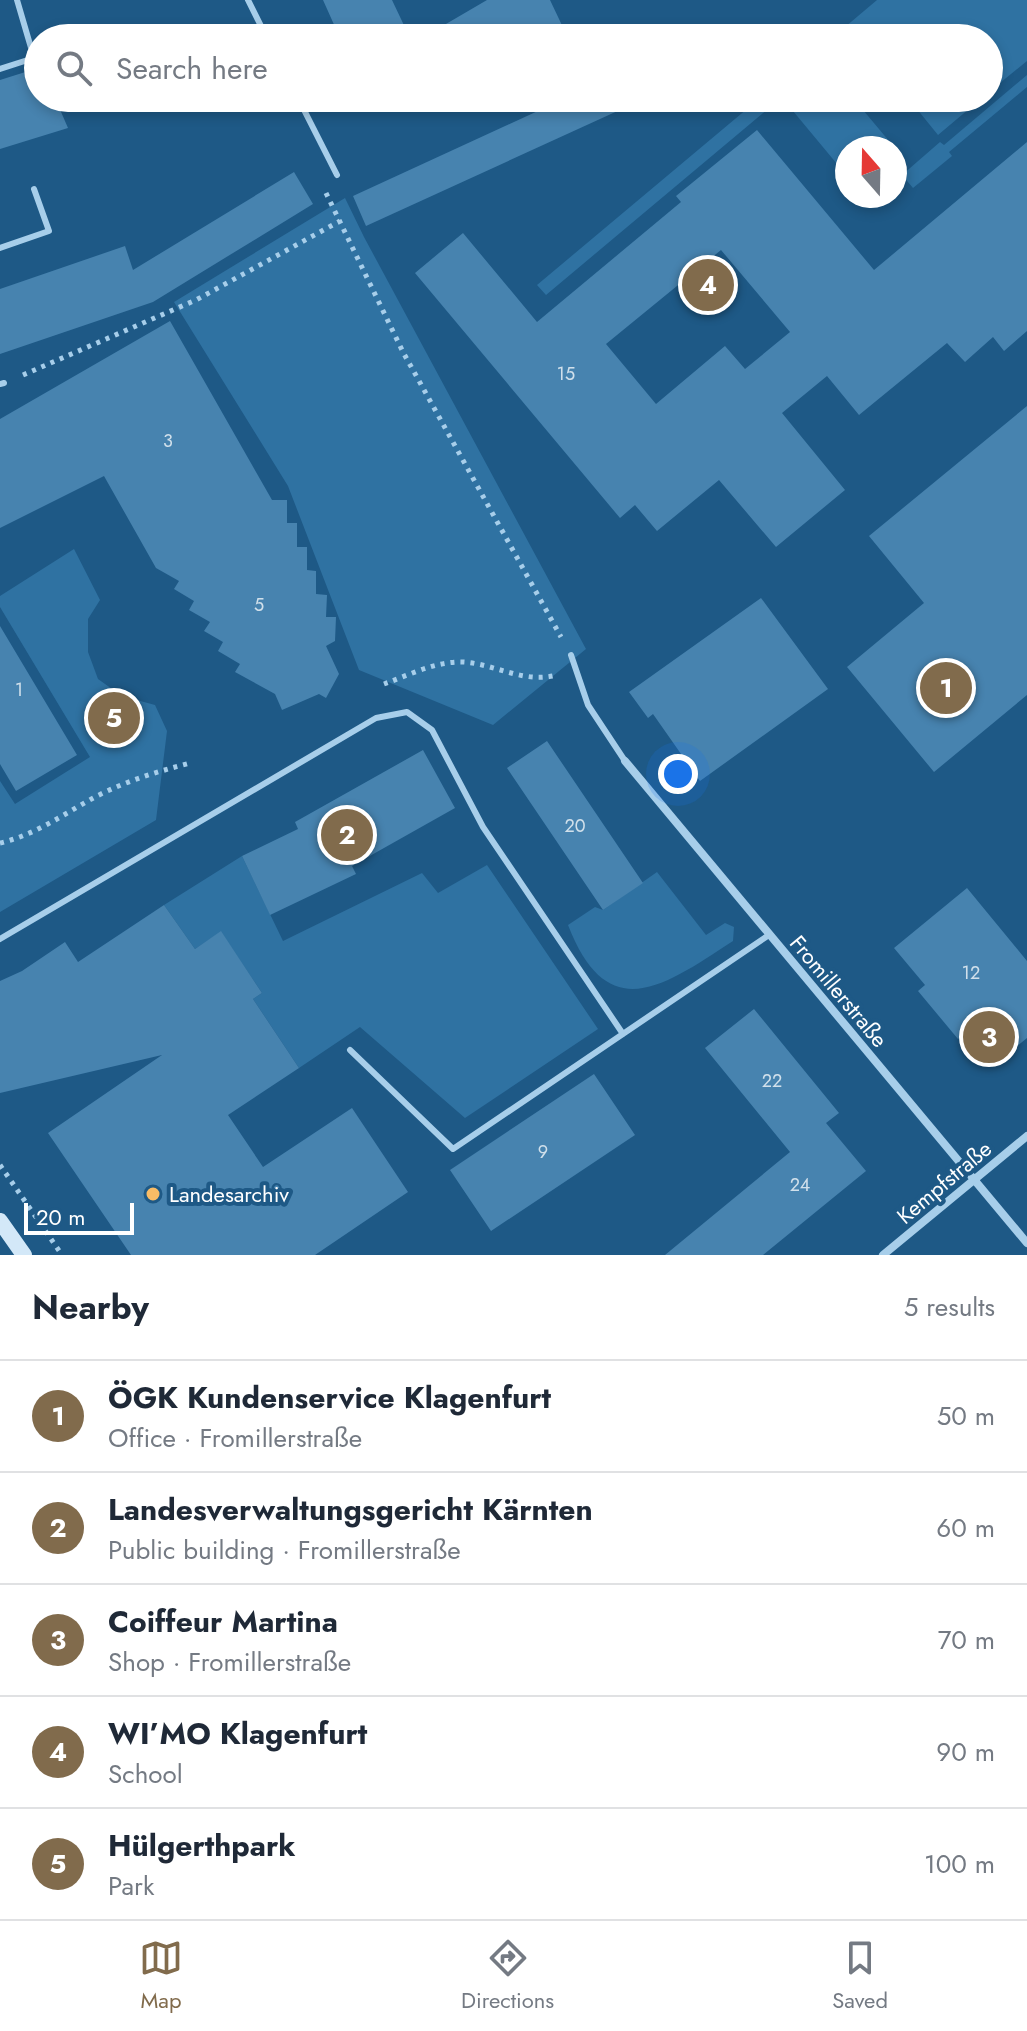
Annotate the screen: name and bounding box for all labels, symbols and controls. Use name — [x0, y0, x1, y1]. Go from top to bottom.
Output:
search box — [24, 24, 1003, 112]
icon: search — [52, 46, 96, 90]
text: Search here — [116, 47, 268, 90]
north arrow — [835, 136, 907, 208]
pin: 4 — [682, 255, 734, 315]
house number: 15 — [557, 361, 575, 387]
house number: 3 — [163, 428, 173, 454]
house number: 5 — [254, 592, 264, 618]
pin: 1 — [920, 658, 972, 718]
house number: 1 — [15, 677, 23, 703]
pin: 5 — [88, 688, 140, 748]
your location — [658, 754, 698, 794]
pin: 2 — [321, 805, 373, 865]
house number: 20 — [564, 813, 586, 839]
street label: Fromillerstraße — [782, 928, 896, 1054]
house number: 12 — [962, 960, 980, 986]
pin: 3 — [963, 1007, 1015, 1067]
house number: 22 — [762, 1068, 782, 1094]
street label: Kempfstraße — [890, 1133, 998, 1231]
house number: 9 — [538, 1139, 548, 1165]
house number: 24 — [790, 1172, 810, 1198]
place label: Landesarchiv — [169, 1178, 289, 1210]
marker: Landesarchiv — [144, 1185, 162, 1203]
scale bar — [24, 1199, 134, 1235]
text: 20 m — [36, 1201, 85, 1233]
text: Nearby — [32, 1283, 149, 1332]
text: 5 results — [904, 1288, 995, 1326]
text: ÖGK Kundenservice Klagenfurt — [108, 1376, 551, 1419]
text: 1 — [51, 1397, 65, 1435]
text: 50 m — [937, 1397, 995, 1435]
text: Office · Fromillerstraße — [108, 1419, 362, 1457]
text: Landesverwaltungsgericht Kärnten — [108, 1488, 593, 1531]
text: 2 — [49, 1509, 67, 1547]
text: 60 m — [936, 1509, 995, 1547]
text: Public building · Fromillerstraße — [108, 1531, 461, 1569]
text: Coiffeur Martina — [108, 1600, 338, 1643]
text: 3 — [50, 1621, 66, 1659]
text: 70 m — [938, 1621, 995, 1659]
text: Shop · Fromillerstraße — [108, 1643, 351, 1681]
text: WI’MO Klagenfurt — [108, 1712, 367, 1755]
text: 4 — [49, 1733, 67, 1771]
text: 90 m — [936, 1733, 995, 1771]
text: School — [108, 1755, 183, 1793]
text: Hülgerthpark — [108, 1824, 296, 1867]
text: 5 — [50, 1845, 66, 1883]
text: 100 m — [924, 1845, 995, 1883]
text: Park — [108, 1867, 154, 1905]
tab: Map — [139, 1936, 183, 2016]
tab: Directions — [461, 1936, 554, 2016]
tab: Saved — [832, 1936, 888, 2016]

